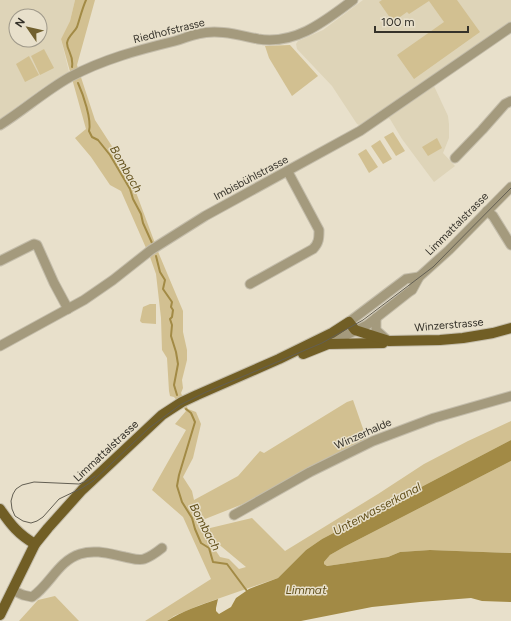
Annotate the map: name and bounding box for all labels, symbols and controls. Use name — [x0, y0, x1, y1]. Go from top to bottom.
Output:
north arrow — [8, 8, 48, 48]
scale bar — [375, 8, 468, 34]
text: 100 m — [381, 15, 415, 29]
text: N — [12, 16, 28, 30]
street label: Riedhofstrasse — [132, 16, 206, 46]
water label: Bombach — [107, 143, 145, 195]
street label: Imbisbühlstrasse — [212, 153, 290, 203]
street label: Limmattalstrasse — [423, 190, 491, 258]
street label: Winzerstrasse — [414, 316, 484, 334]
street label: Winzerhalde — [332, 416, 394, 452]
street label: Limmattalstrasse — [71, 418, 141, 484]
water label: Unterwasserkanal — [331, 480, 424, 538]
water label: Bombach — [187, 501, 223, 553]
water label: Limmat — [285, 583, 327, 597]

